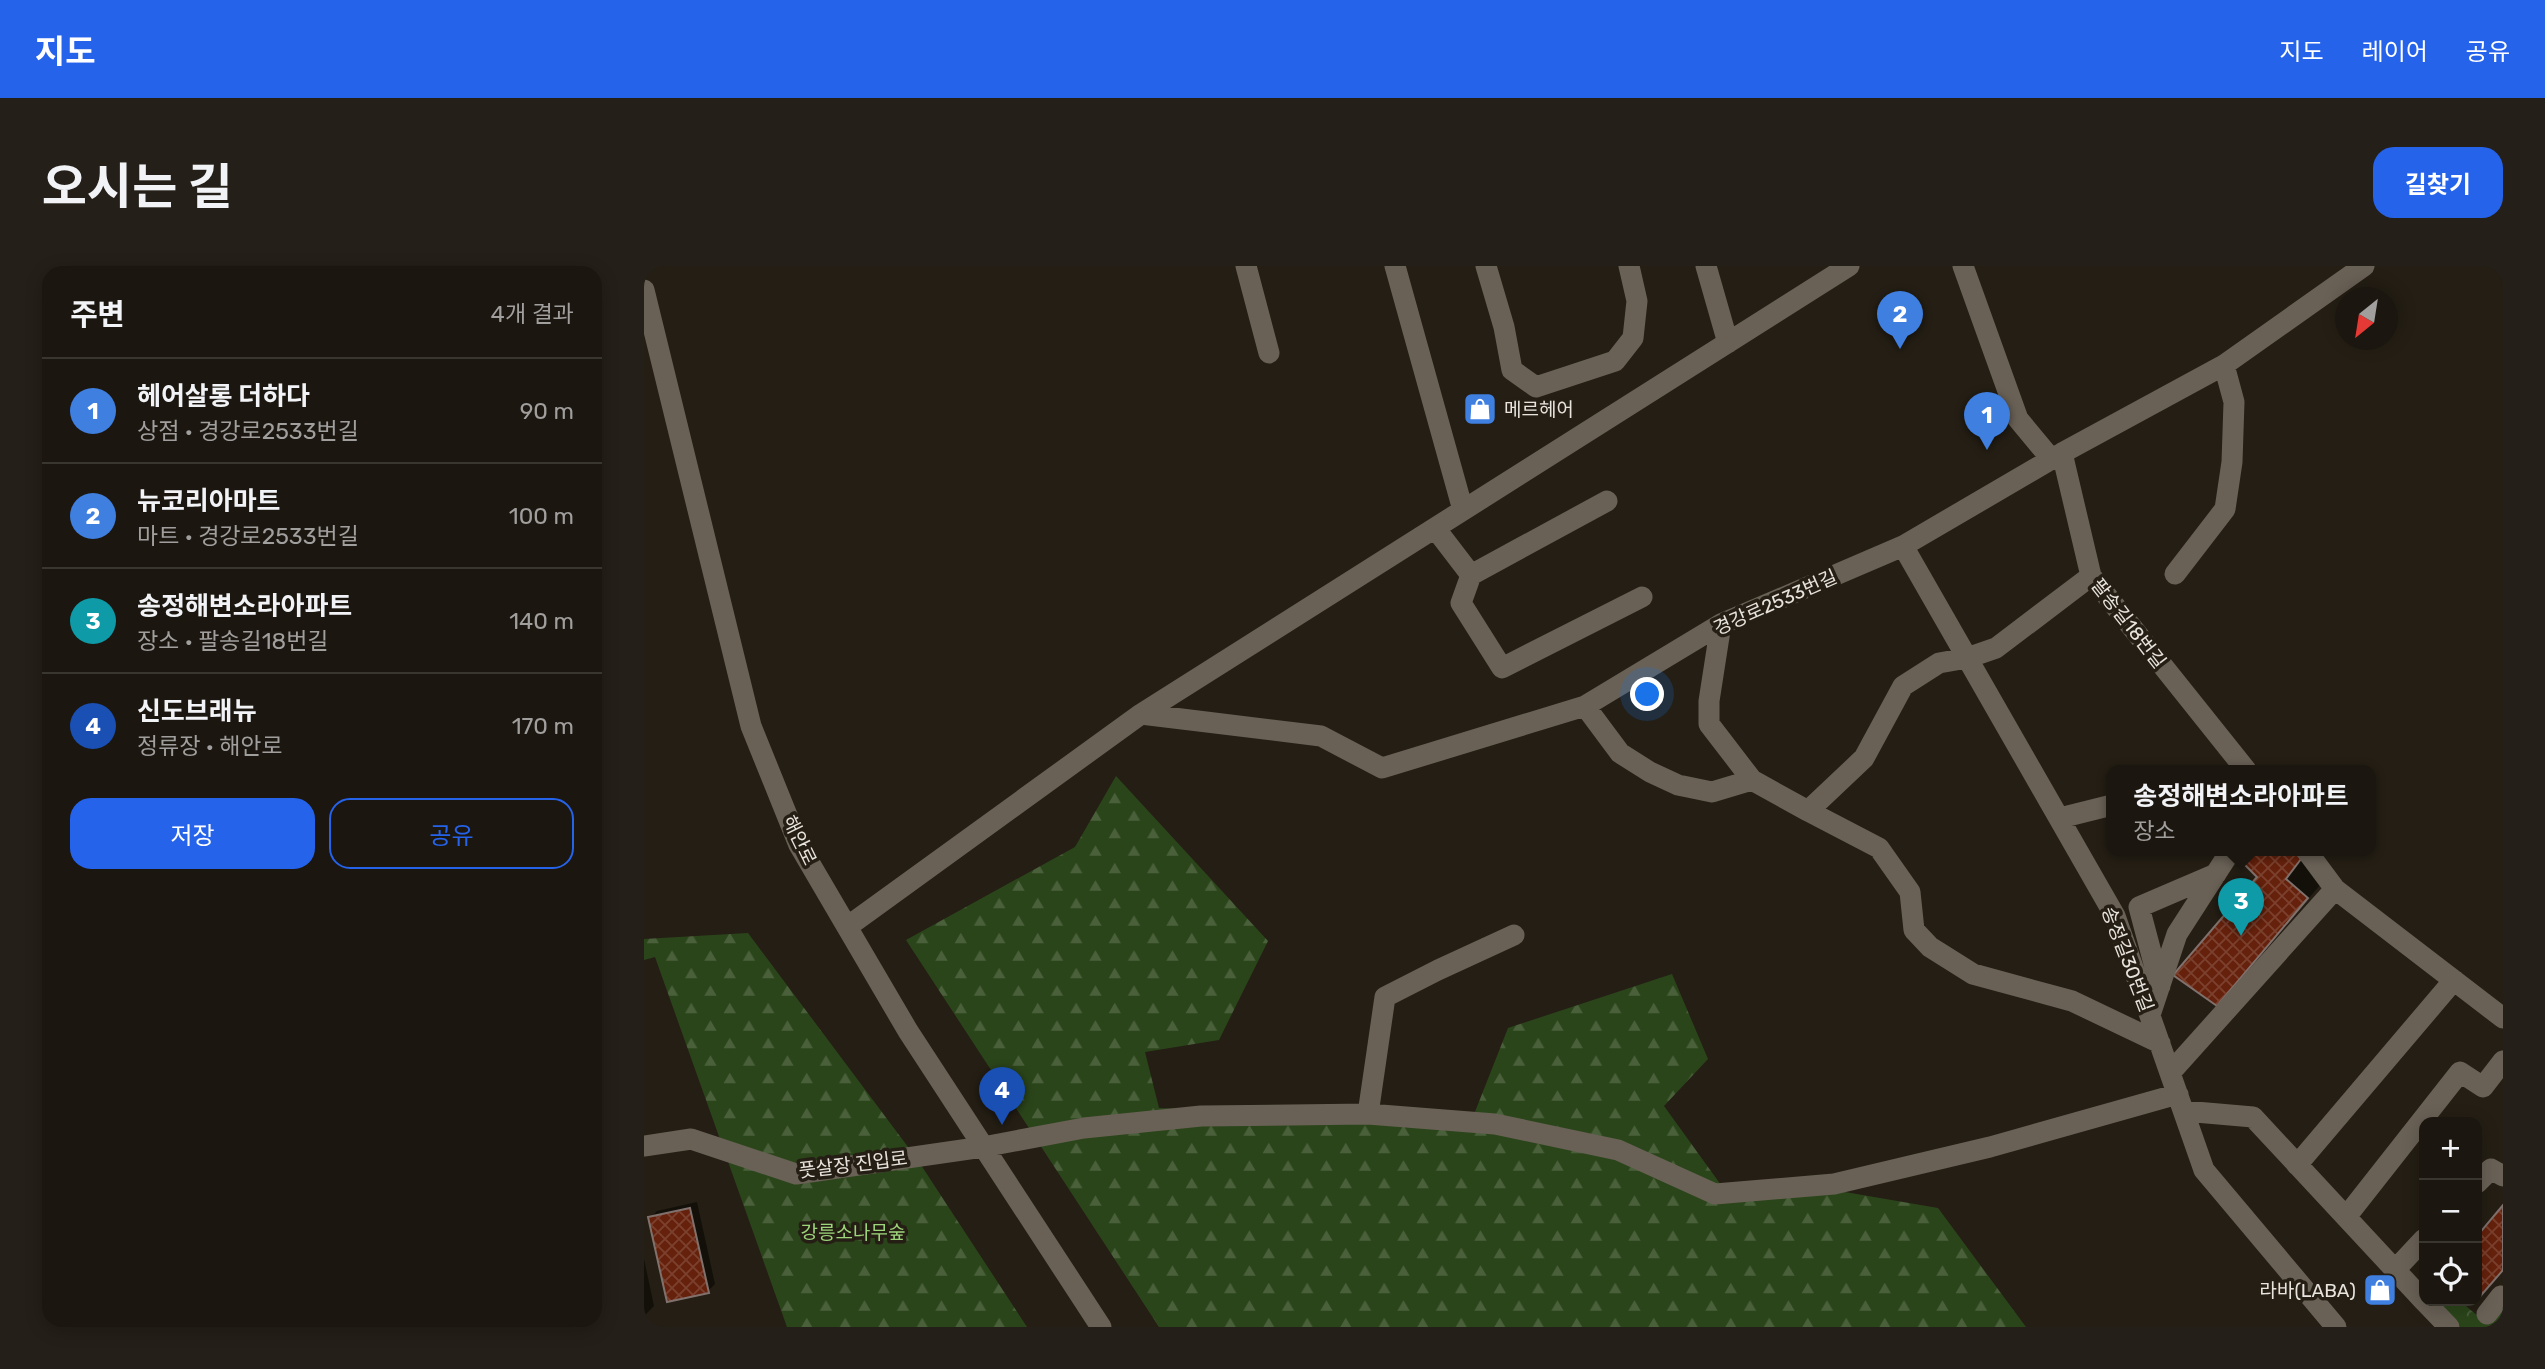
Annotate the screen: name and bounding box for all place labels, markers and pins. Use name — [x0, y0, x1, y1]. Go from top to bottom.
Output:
pin: 2 — [1877, 291, 1923, 349]
shop icon: 메르헤어 — [1461, 390, 1499, 428]
pin: 1 — [1964, 392, 2010, 450]
place label: 메르헤어 — [1504, 398, 1574, 421]
pin: 3 — [2218, 878, 2264, 936]
pin: 4 — [979, 1067, 1025, 1125]
shop icon: 라바(LABA) — [2361, 1271, 2399, 1309]
place label: 라바(LABA) — [2259, 1279, 2356, 1302]

